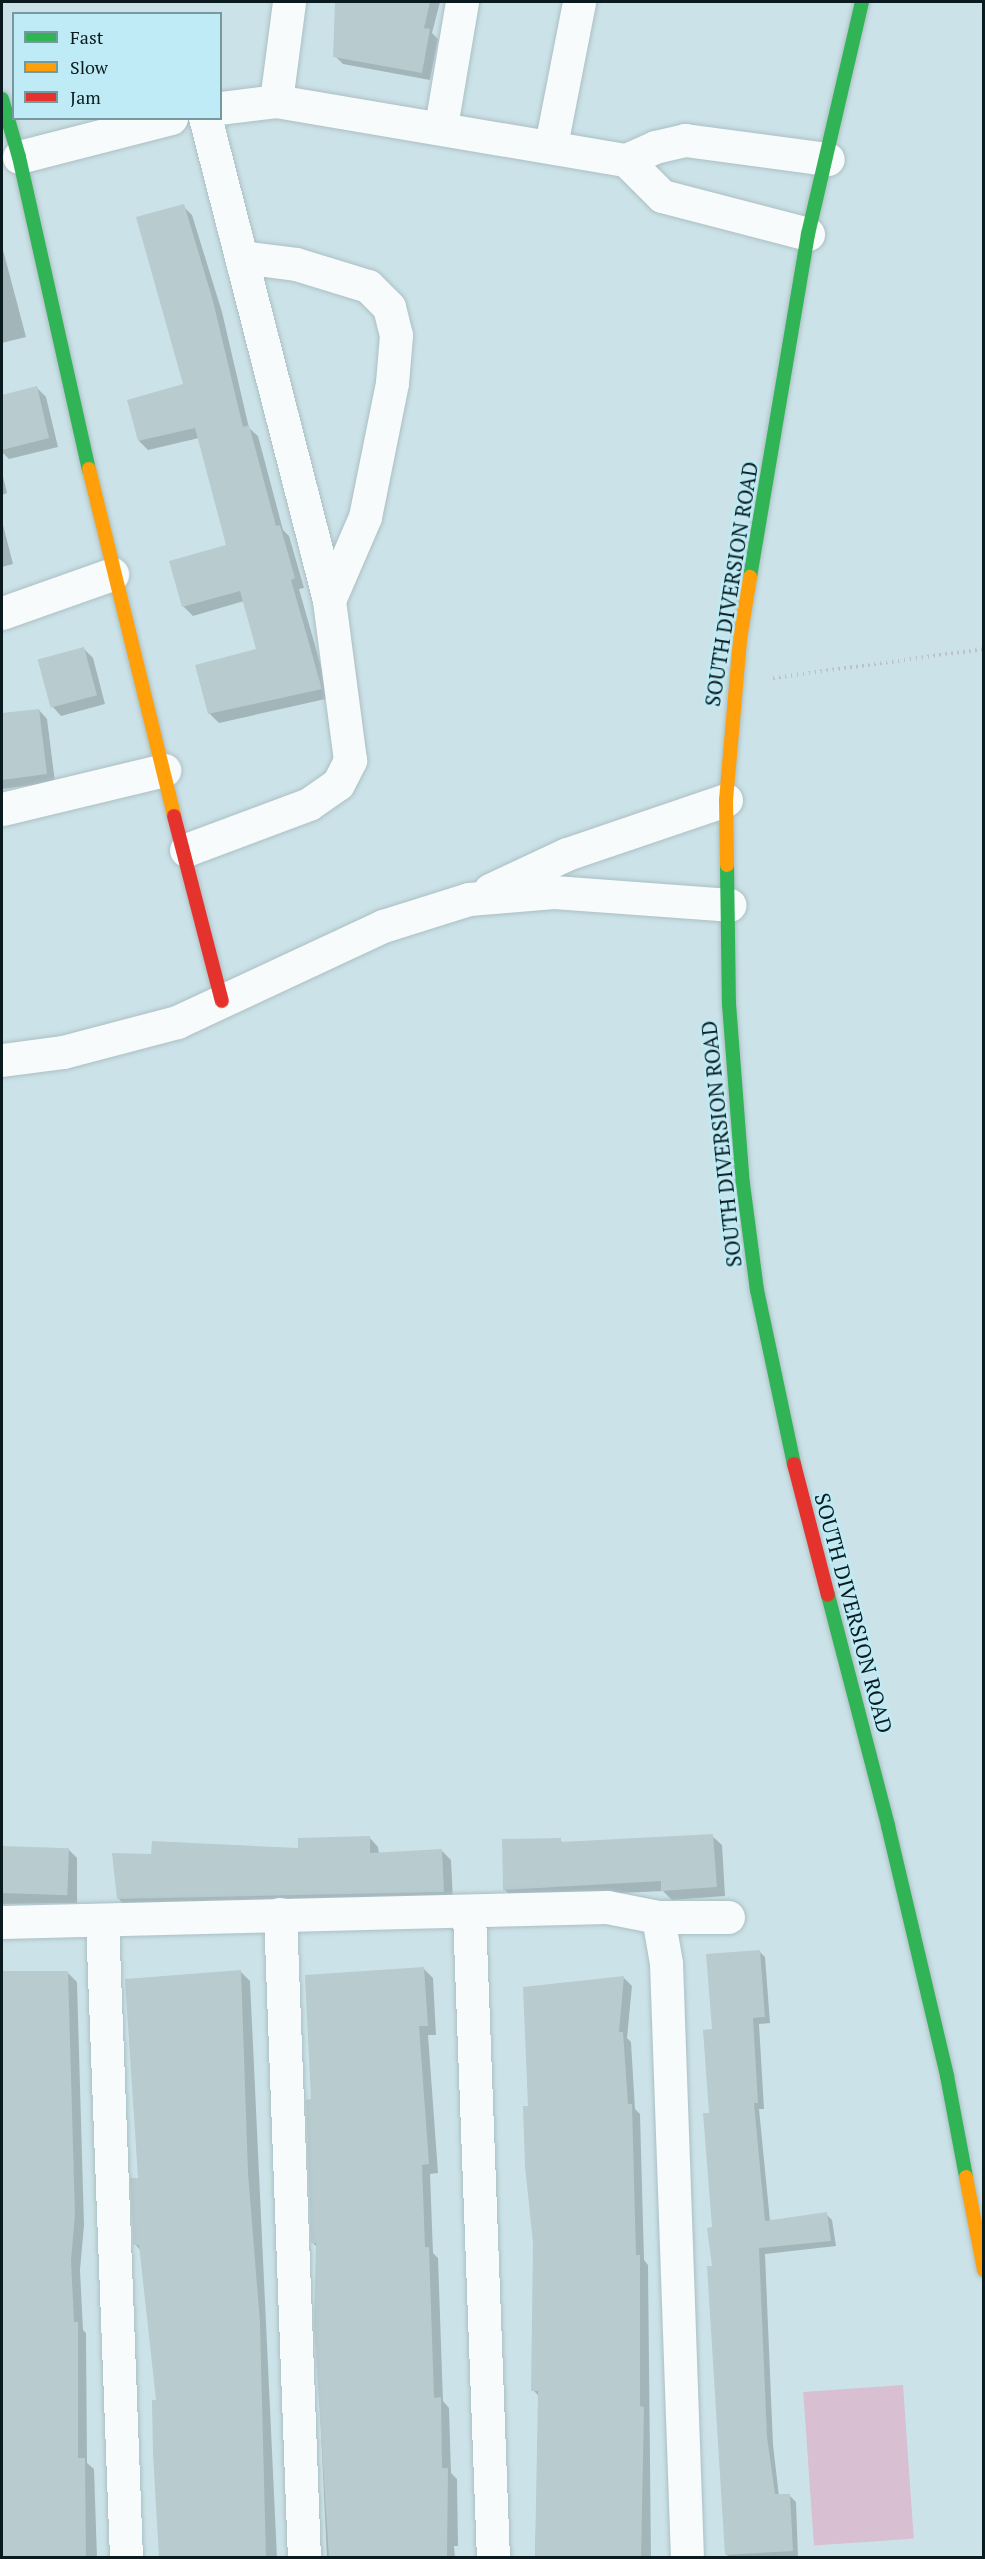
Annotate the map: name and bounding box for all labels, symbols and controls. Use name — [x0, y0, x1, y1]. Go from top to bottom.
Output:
legend — [12, 12, 222, 120]
text: Fast — [70, 25, 103, 49]
text: Slow — [70, 55, 108, 79]
text: Jam — [70, 85, 101, 109]
street label: SOUTH DIVERSION ROAD — [699, 460, 763, 708]
street label: SOUTH DIVERSION ROAD — [696, 1020, 746, 1268]
street label: SOUTH DIVERSION ROAD — [810, 1490, 898, 1736]

